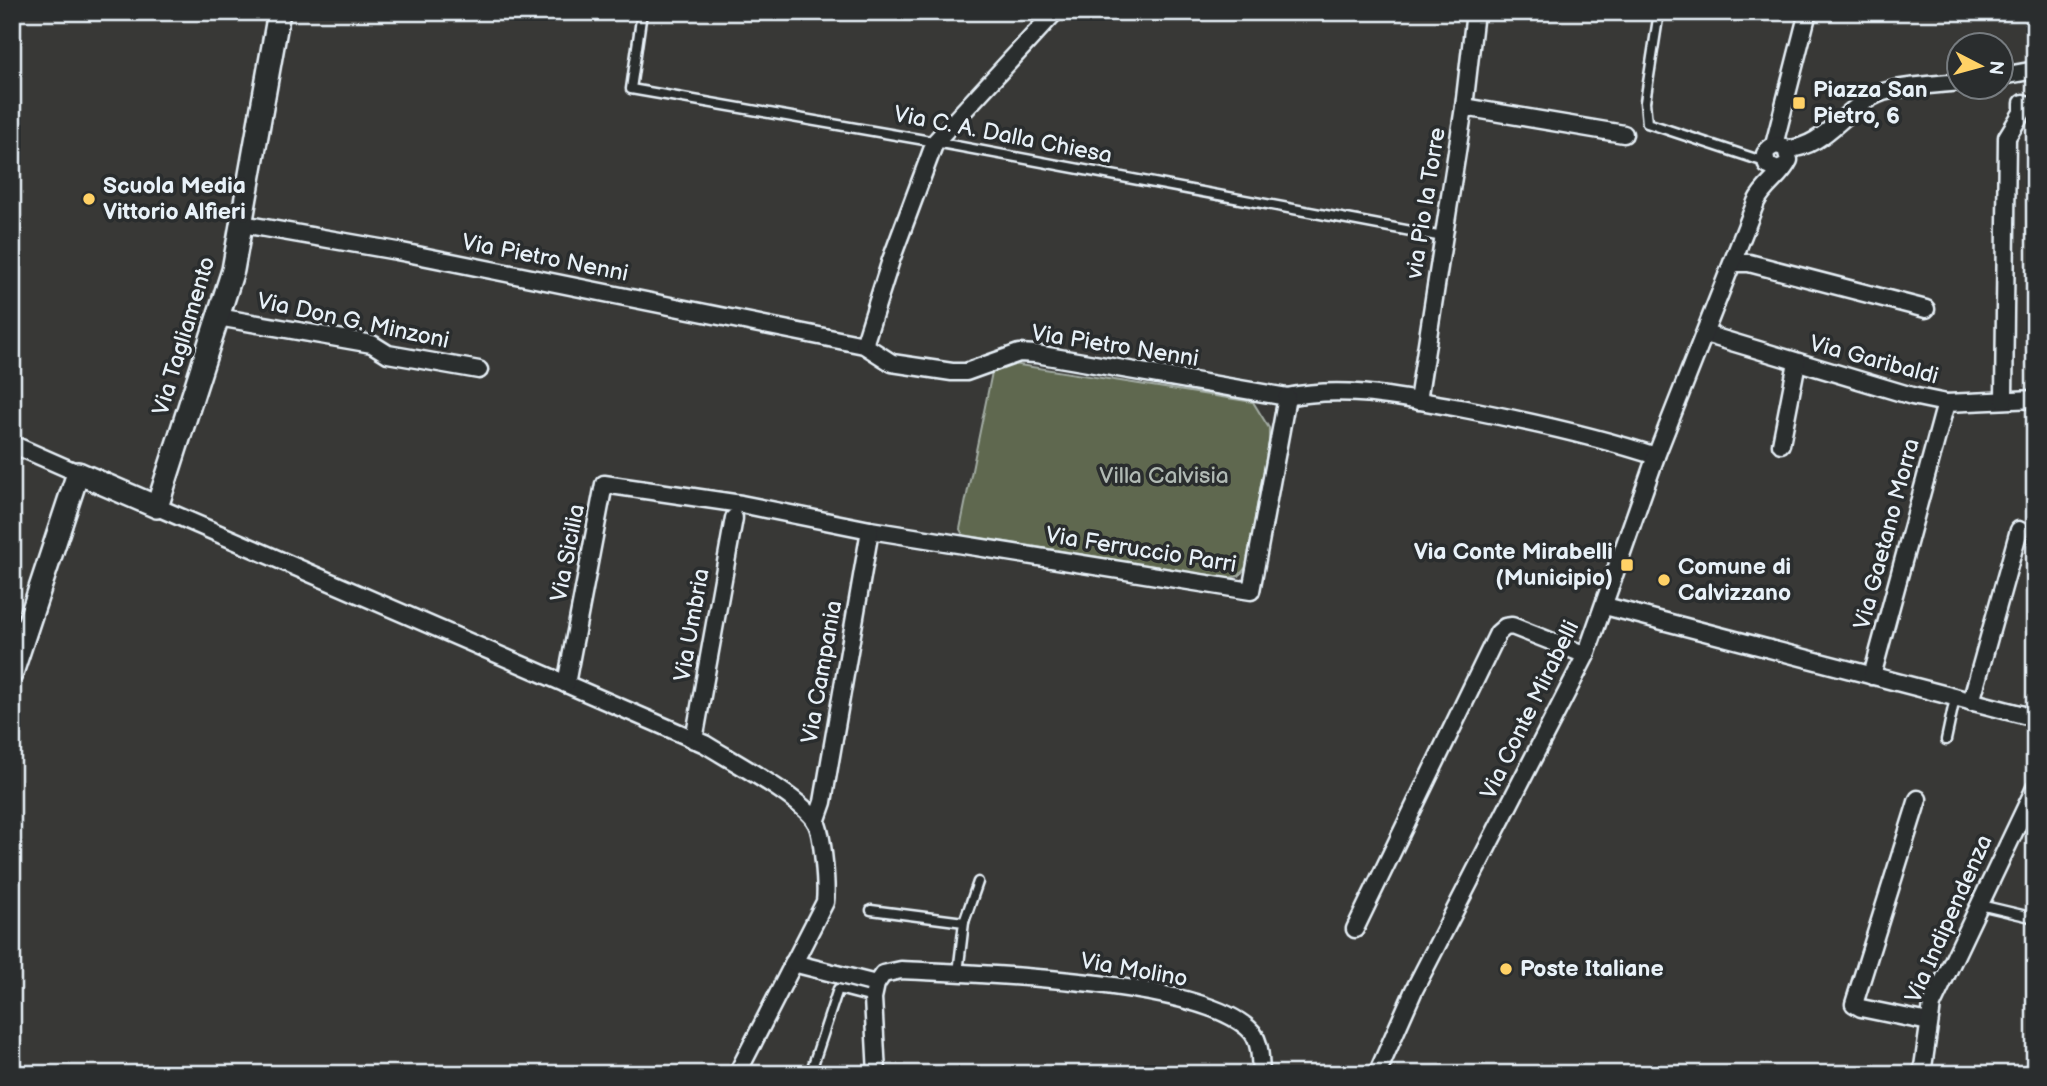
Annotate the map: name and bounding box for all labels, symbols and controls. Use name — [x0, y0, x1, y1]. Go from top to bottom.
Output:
north arrow — [1946, 32, 2016, 102]
text: N — [1983, 59, 2008, 76]
place label: Piazza San Pietro, 6 — [1813, 76, 1928, 130]
marker: Piazza San Pietro, 6 — [1791, 95, 1807, 111]
street label: Via C. A. Dalla Chiesa — [892, 100, 1114, 170]
street label: via Pio la Torre — [1400, 125, 1452, 282]
place label: Scuola Media Vittorio Alfieri — [103, 172, 246, 226]
marker: Scuola Media Vittorio Alfieri — [81, 191, 97, 207]
street label: Via Pietro Nenni — [459, 228, 631, 288]
street label: Via Tagliamento — [147, 253, 221, 419]
street label: Via Don G. Minzoni — [254, 287, 452, 355]
street label: Via Pietro Nenni — [1029, 319, 1201, 373]
street label: Via Garibaldi — [1806, 329, 1942, 391]
street label: Via Gaetano Morra — [1848, 435, 1926, 633]
park label: Villa Calvisia — [1099, 462, 1229, 490]
street label: Via Sicilia — [545, 502, 591, 604]
street label: Via Ferruccio Parri — [1044, 521, 1238, 579]
place label: Via Conte Mirabelli (Municipio) — [1414, 538, 1613, 592]
place label: Comune di Calvizzano — [1678, 553, 1791, 607]
marker: Via Conte Mirabelli (Municipio) — [1619, 557, 1635, 573]
street label: Via Umbria — [668, 566, 716, 684]
marker: Comune di Calvizzano — [1656, 572, 1672, 588]
street label: Via Campania — [796, 598, 848, 746]
street label: Via Conte Mirabelli — [1475, 616, 1585, 804]
street label: Via Indipendenza — [1899, 831, 1999, 1007]
street label: Via Molino — [1078, 947, 1190, 993]
place label: Poste Italiane — [1520, 955, 1664, 983]
marker: Poste Italiane — [1498, 961, 1514, 977]

